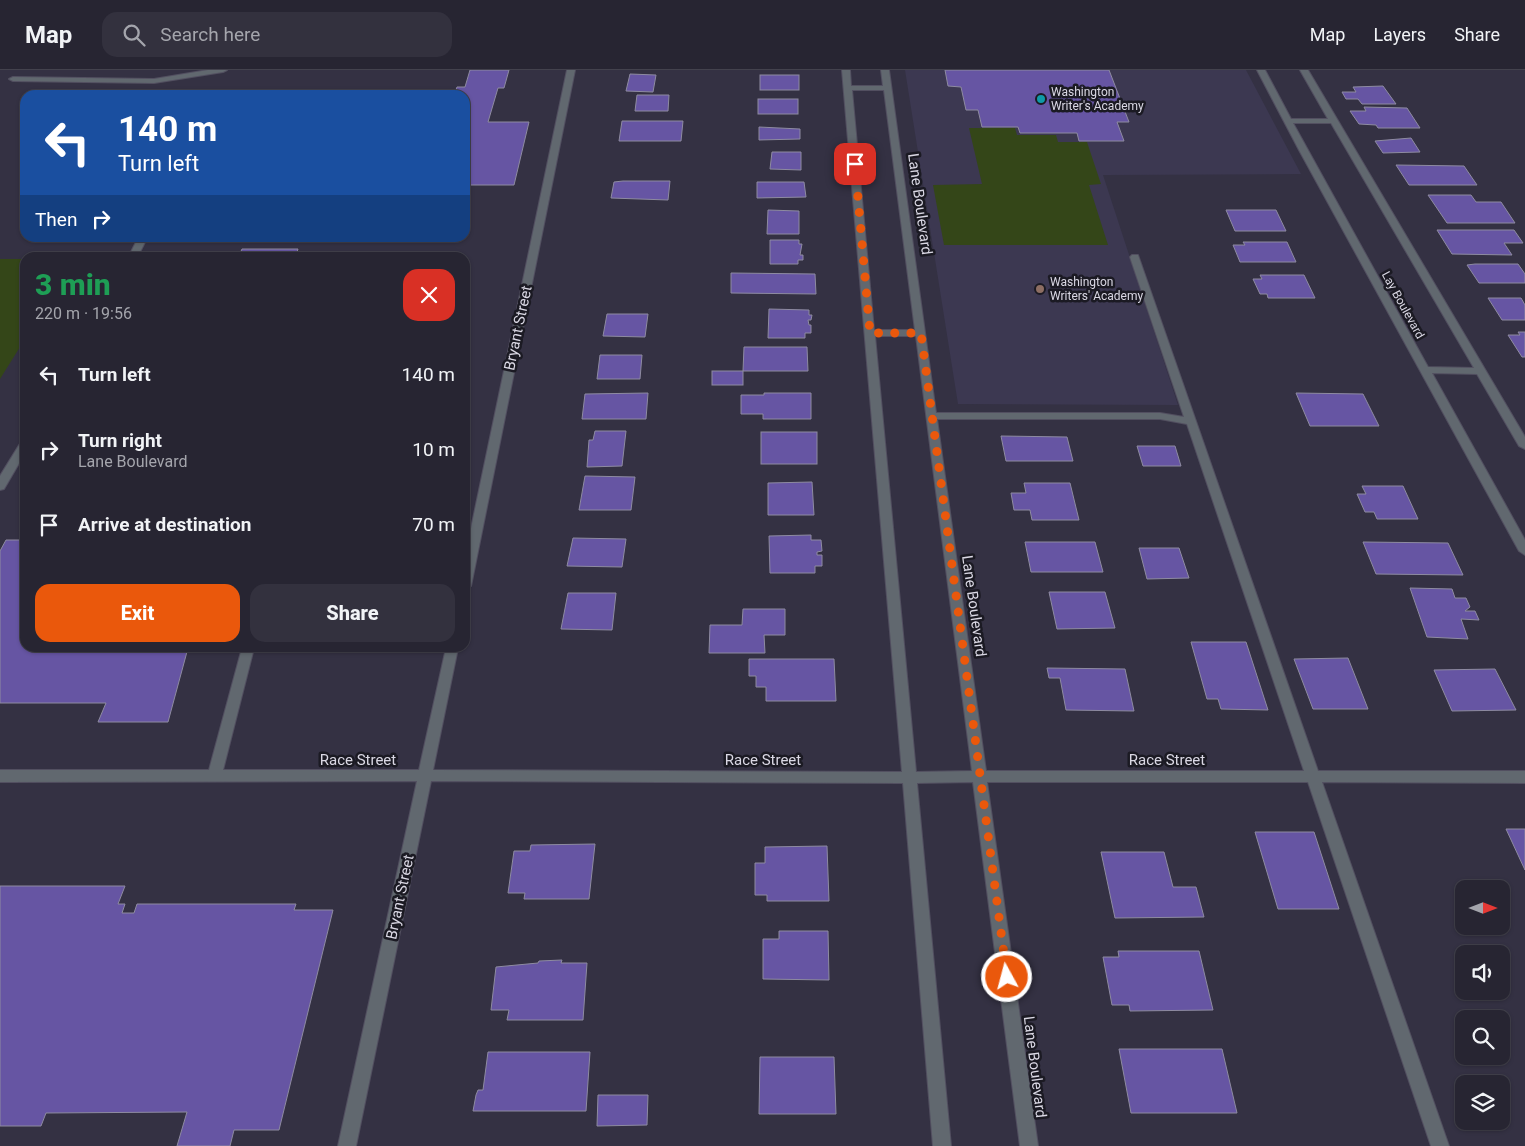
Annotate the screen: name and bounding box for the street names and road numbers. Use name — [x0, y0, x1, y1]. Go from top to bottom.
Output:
street label: Lane Boulevard — [904, 152, 936, 256]
street label: Lay Boulevard — [1379, 269, 1427, 341]
street label: Bryant Street — [500, 284, 536, 372]
street label: Lane Boulevard — [958, 554, 990, 658]
street label: Race Street — [320, 751, 396, 769]
street label: Race Street — [725, 751, 801, 769]
street label: Race Street — [1129, 751, 1205, 769]
street label: Bryant Street — [382, 853, 418, 941]
street label: Lane Boulevard — [1020, 1015, 1050, 1119]

